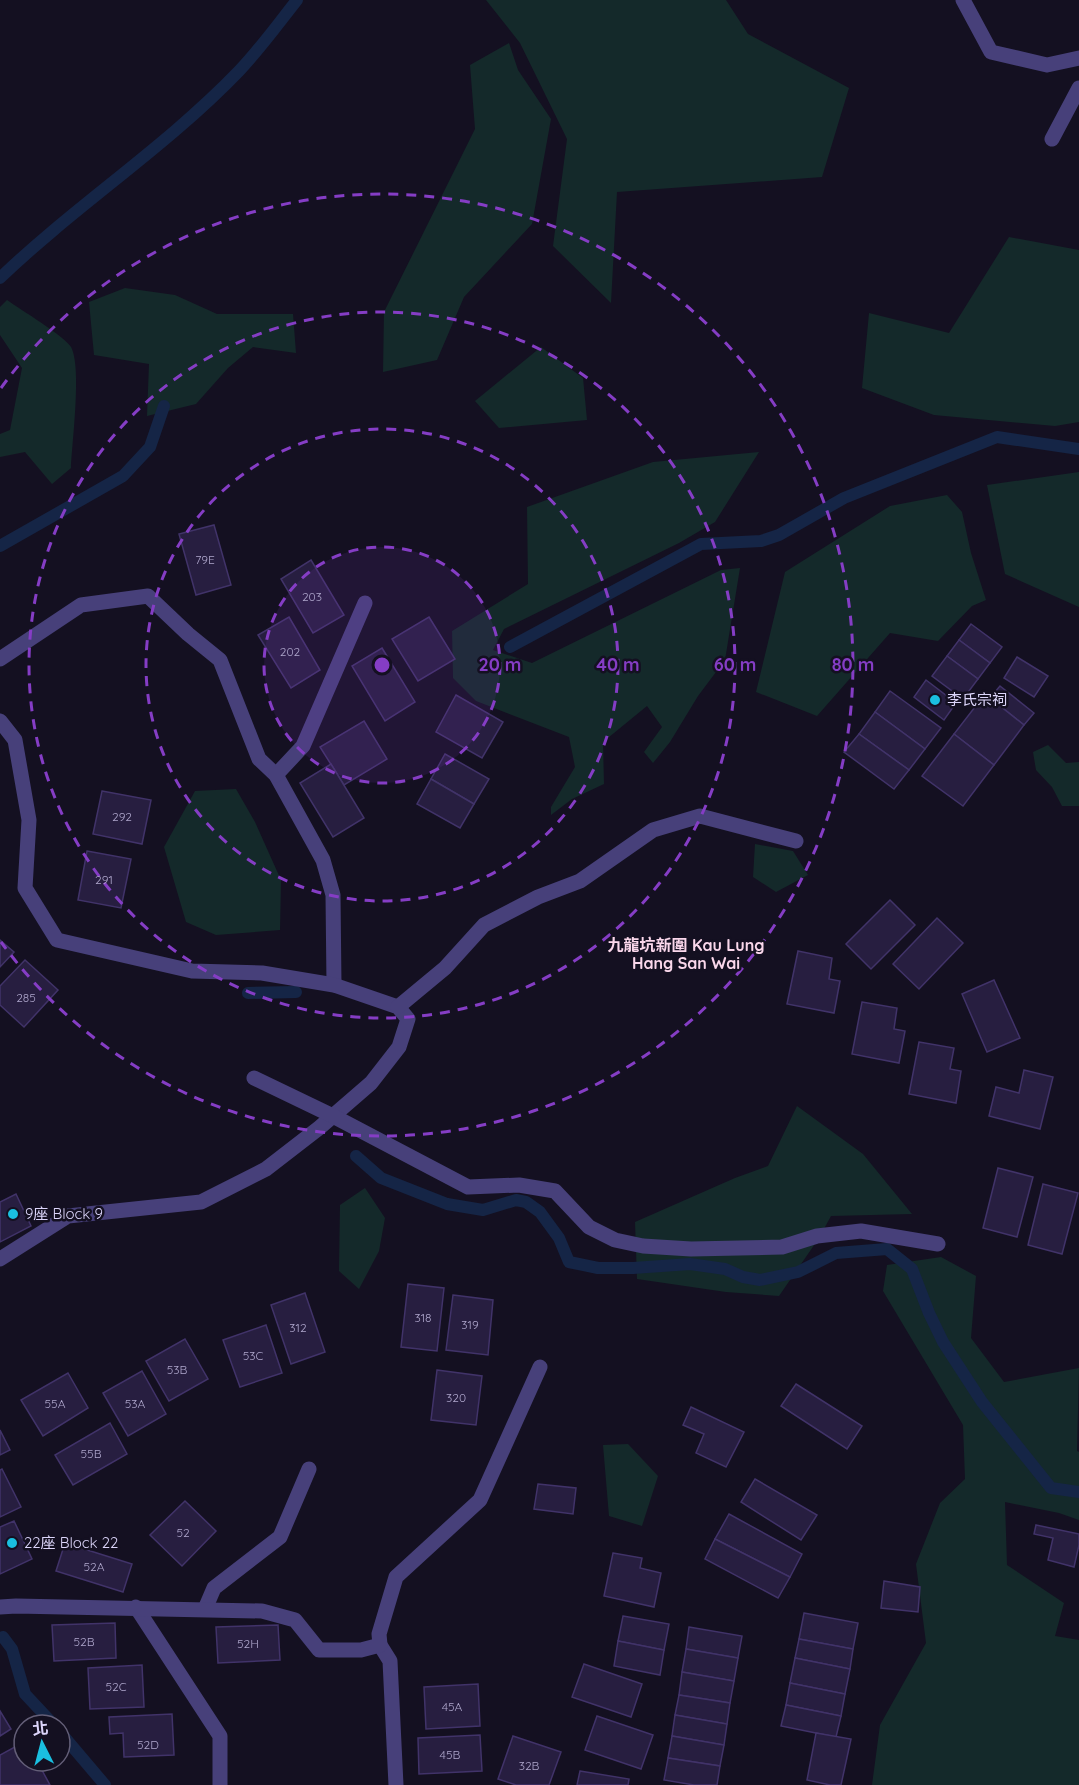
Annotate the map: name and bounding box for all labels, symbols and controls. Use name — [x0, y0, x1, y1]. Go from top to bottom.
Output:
house number: 79E — [195, 552, 215, 567]
house number: 203 — [302, 589, 322, 604]
house number: 202 — [280, 644, 301, 659]
text: 20 m — [479, 653, 521, 676]
text: 40 m — [596, 653, 640, 676]
text: 60 m — [714, 653, 756, 676]
text: 80 m — [832, 653, 874, 676]
centre of rings — [372, 655, 392, 675]
place label: 李氏宗祠 — [947, 690, 1007, 709]
marker: 李氏宗祠 — [928, 693, 942, 707]
house number: 292 — [112, 809, 132, 824]
house number: 291 — [95, 872, 113, 887]
district label: 九龍坑新圍 Kau Lung Hang San Wai — [608, 935, 764, 973]
house number: 285 — [16, 990, 36, 1005]
place label: 9座 Block 9 — [25, 1204, 103, 1223]
marker: 9座 Block 9 — [6, 1207, 20, 1221]
house number: 318 — [414, 1310, 432, 1325]
house number: 319 — [461, 1317, 479, 1332]
house number: 312 — [289, 1320, 307, 1335]
house number: 53C — [243, 1348, 263, 1363]
house number: 53B — [167, 1362, 188, 1377]
house number: 320 — [446, 1390, 466, 1405]
house number: 55A — [45, 1396, 66, 1411]
house number: 53A — [125, 1396, 146, 1411]
house number: 55B — [81, 1446, 102, 1461]
house number: 52 — [176, 1525, 190, 1540]
place label: 22座 Block 22 — [24, 1533, 118, 1552]
marker: 22座 Block 22 — [5, 1536, 19, 1550]
house number: 52A — [84, 1559, 105, 1574]
house number: 52B — [73, 1634, 95, 1649]
house number: 52H — [237, 1636, 259, 1651]
house number: 52C — [105, 1679, 127, 1694]
house number: 45A — [442, 1699, 463, 1714]
north arrow — [12, 1713, 72, 1773]
text: 北 — [31, 1717, 49, 1739]
house number: 52D — [137, 1737, 159, 1752]
house number: 45B — [440, 1747, 461, 1762]
house number: 32B — [519, 1758, 540, 1773]

